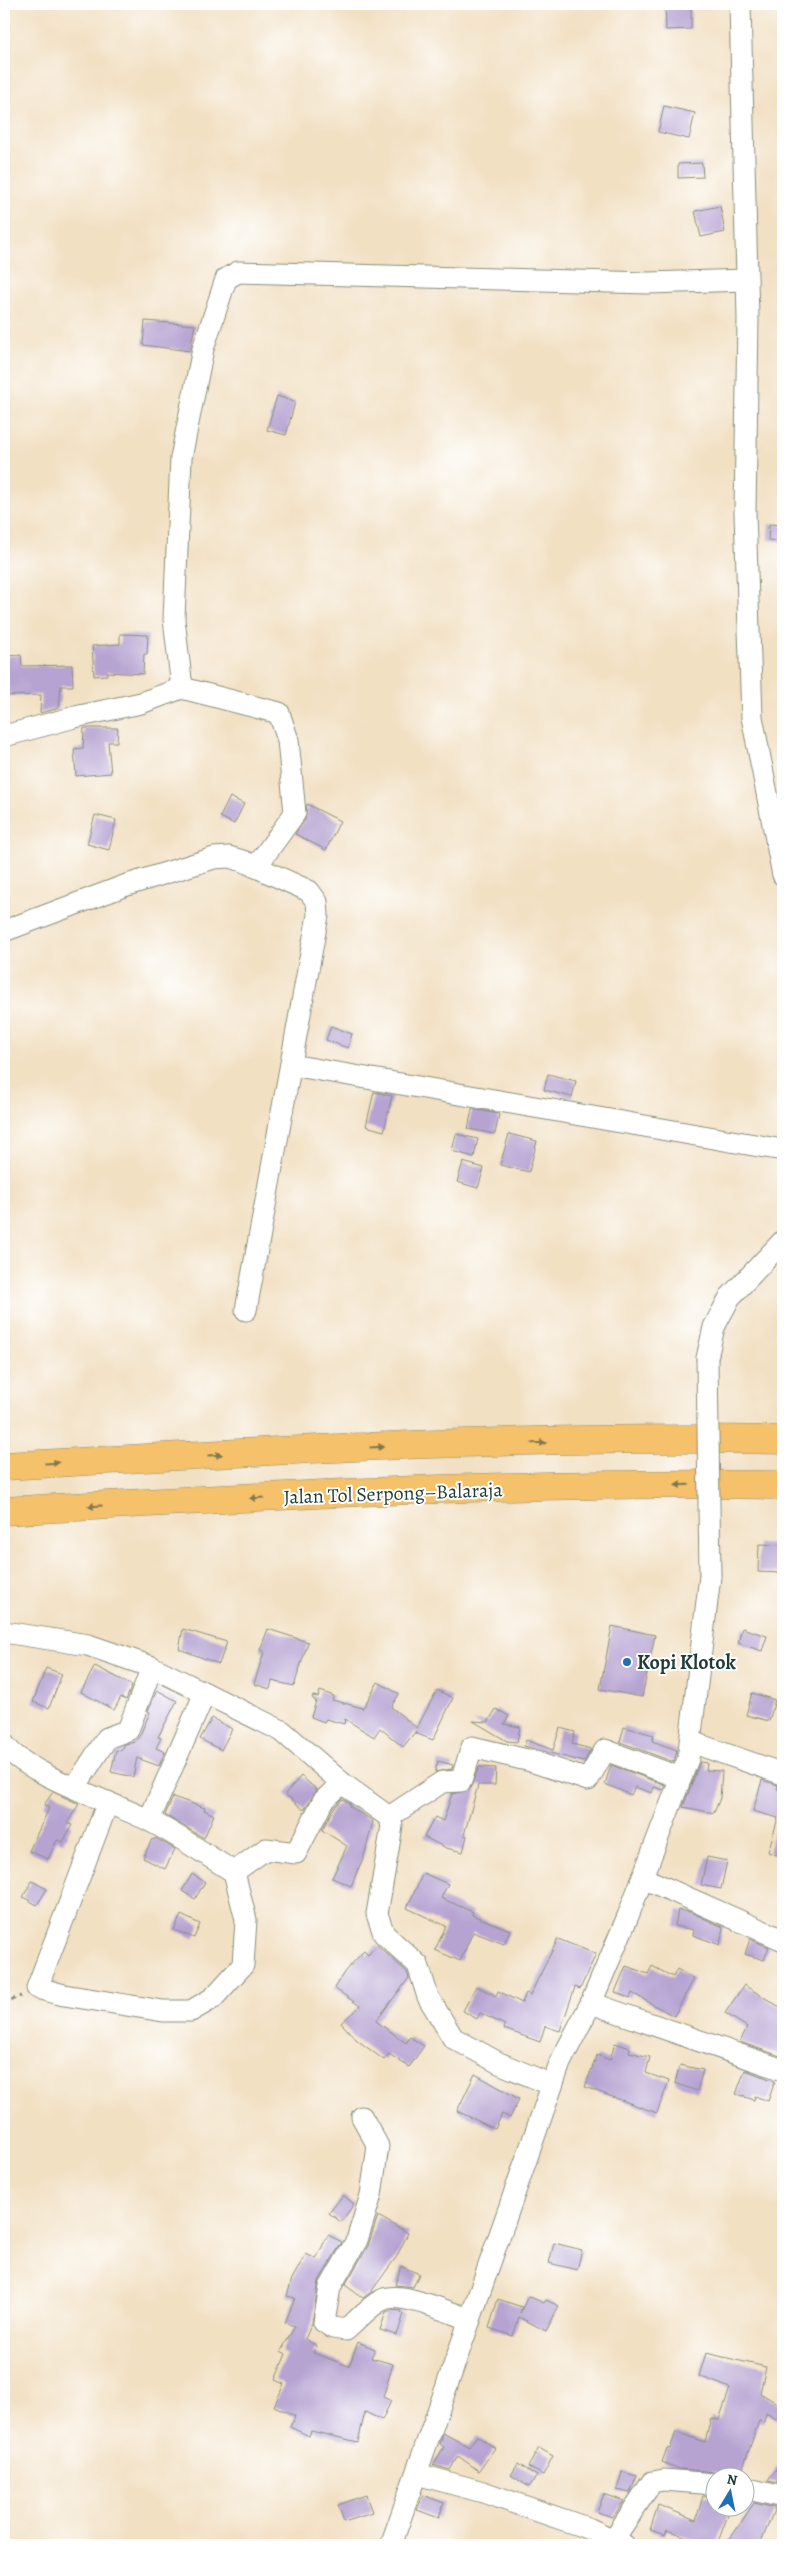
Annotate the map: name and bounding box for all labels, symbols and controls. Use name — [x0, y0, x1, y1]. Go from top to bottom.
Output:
one-way arrow — [532, 1438, 548, 1446]
one-way arrow — [369, 1442, 385, 1450]
one-way arrow — [207, 1451, 223, 1459]
one-way arrow — [45, 1459, 61, 1467]
street label: Jalan Tol Serpong–Balaraja — [283, 1476, 504, 1511]
one-way arrow — [674, 1481, 690, 1489]
one-way arrow — [249, 1494, 265, 1502]
one-way arrow — [87, 1503, 103, 1511]
place label: Kopi Klotok — [637, 1649, 737, 1676]
marker: Kopi Klotok — [621, 1656, 633, 1668]
north arrow — [704, 2466, 754, 2516]
text: N — [725, 2469, 739, 2490]

